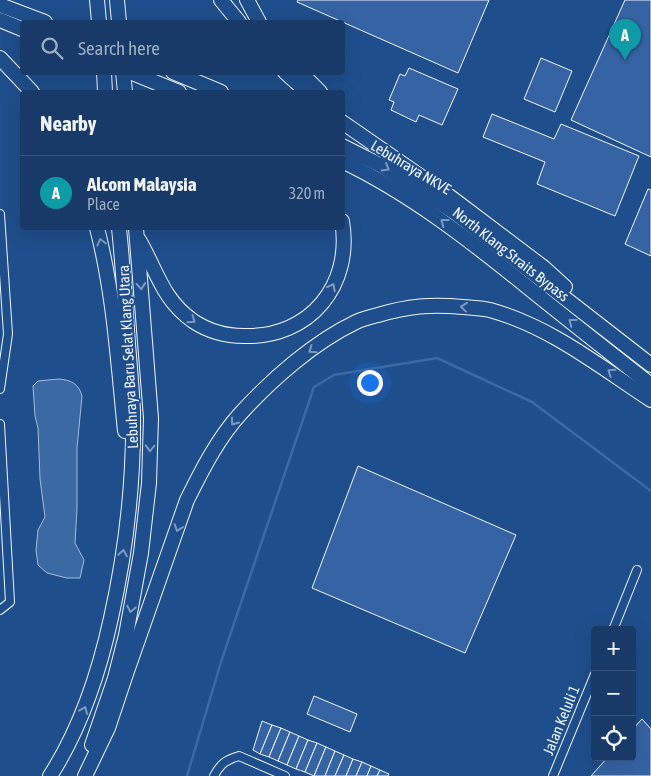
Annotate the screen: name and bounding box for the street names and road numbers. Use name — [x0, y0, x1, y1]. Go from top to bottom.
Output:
street label: Lebuhraya NKVE — [368, 136, 455, 198]
street label: North Klang Straits Bypass — [450, 203, 572, 305]
street label: Lebuhraya Baru Selat Klang Utara — [115, 265, 141, 449]
street label: Jalan Keluli 1 — [539, 683, 583, 757]

